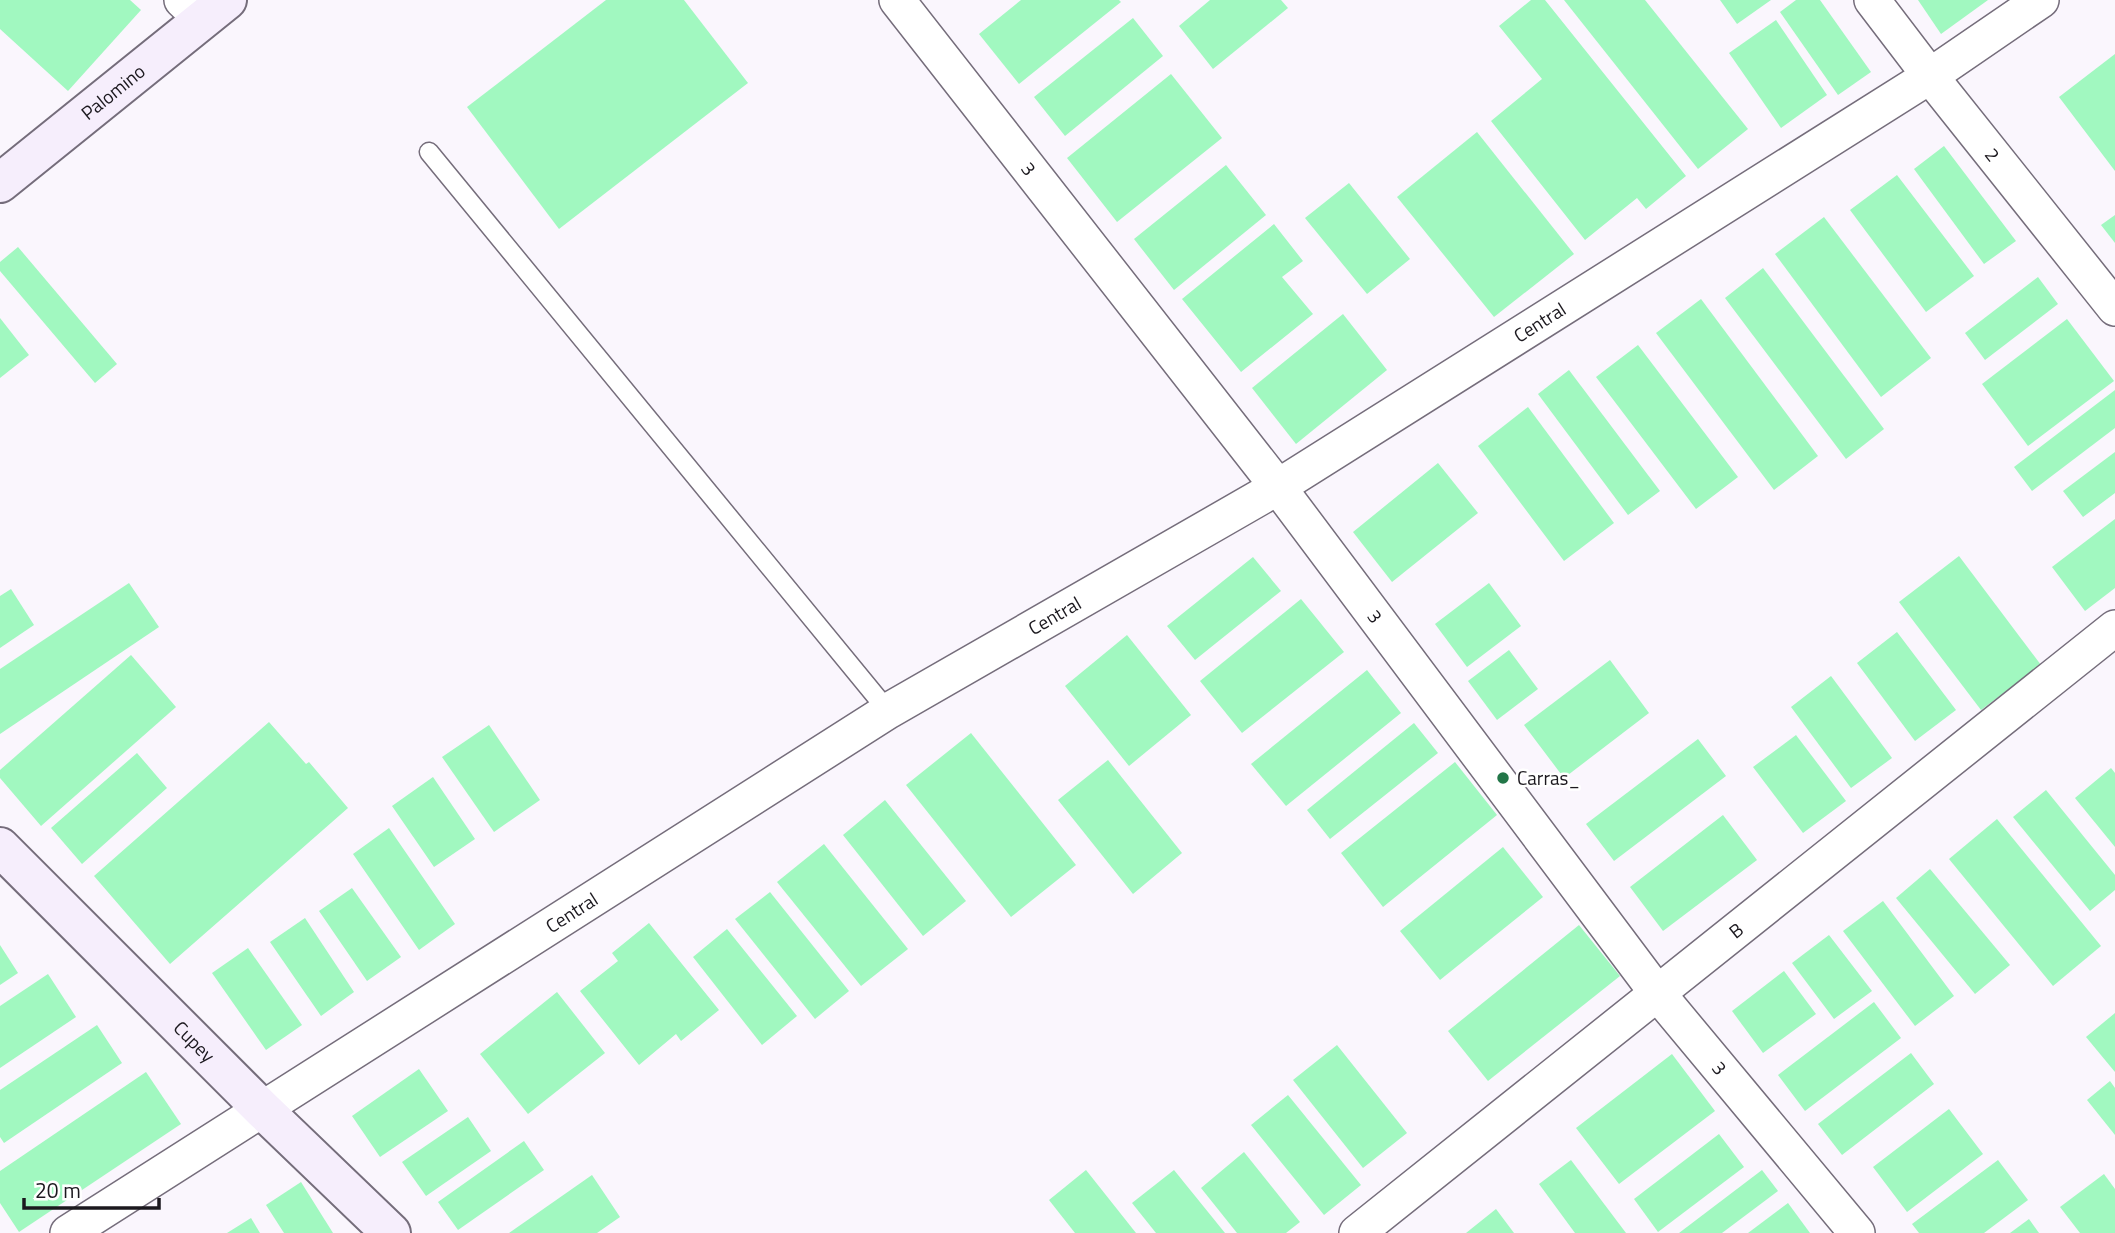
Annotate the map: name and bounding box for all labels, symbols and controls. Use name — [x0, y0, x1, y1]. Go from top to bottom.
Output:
street label: Palomino — [74, 57, 151, 127]
street label: 2 — [1978, 141, 2008, 167]
street label: 3 — [1015, 155, 1044, 181]
street label: Central — [1507, 294, 1571, 349]
street label: Central — [1022, 588, 1086, 642]
street label: 3 — [1361, 603, 1390, 629]
place label: Carras_ — [1517, 763, 1580, 792]
marker: Carras_ — [1495, 770, 1511, 786]
street label: Central — [539, 884, 603, 940]
street label: B — [1722, 915, 1749, 945]
street label: Cupey — [167, 1014, 222, 1069]
street label: 3 — [1705, 1054, 1734, 1081]
scale bar — [24, 1166, 159, 1210]
text: 20 m — [35, 1174, 81, 1206]

